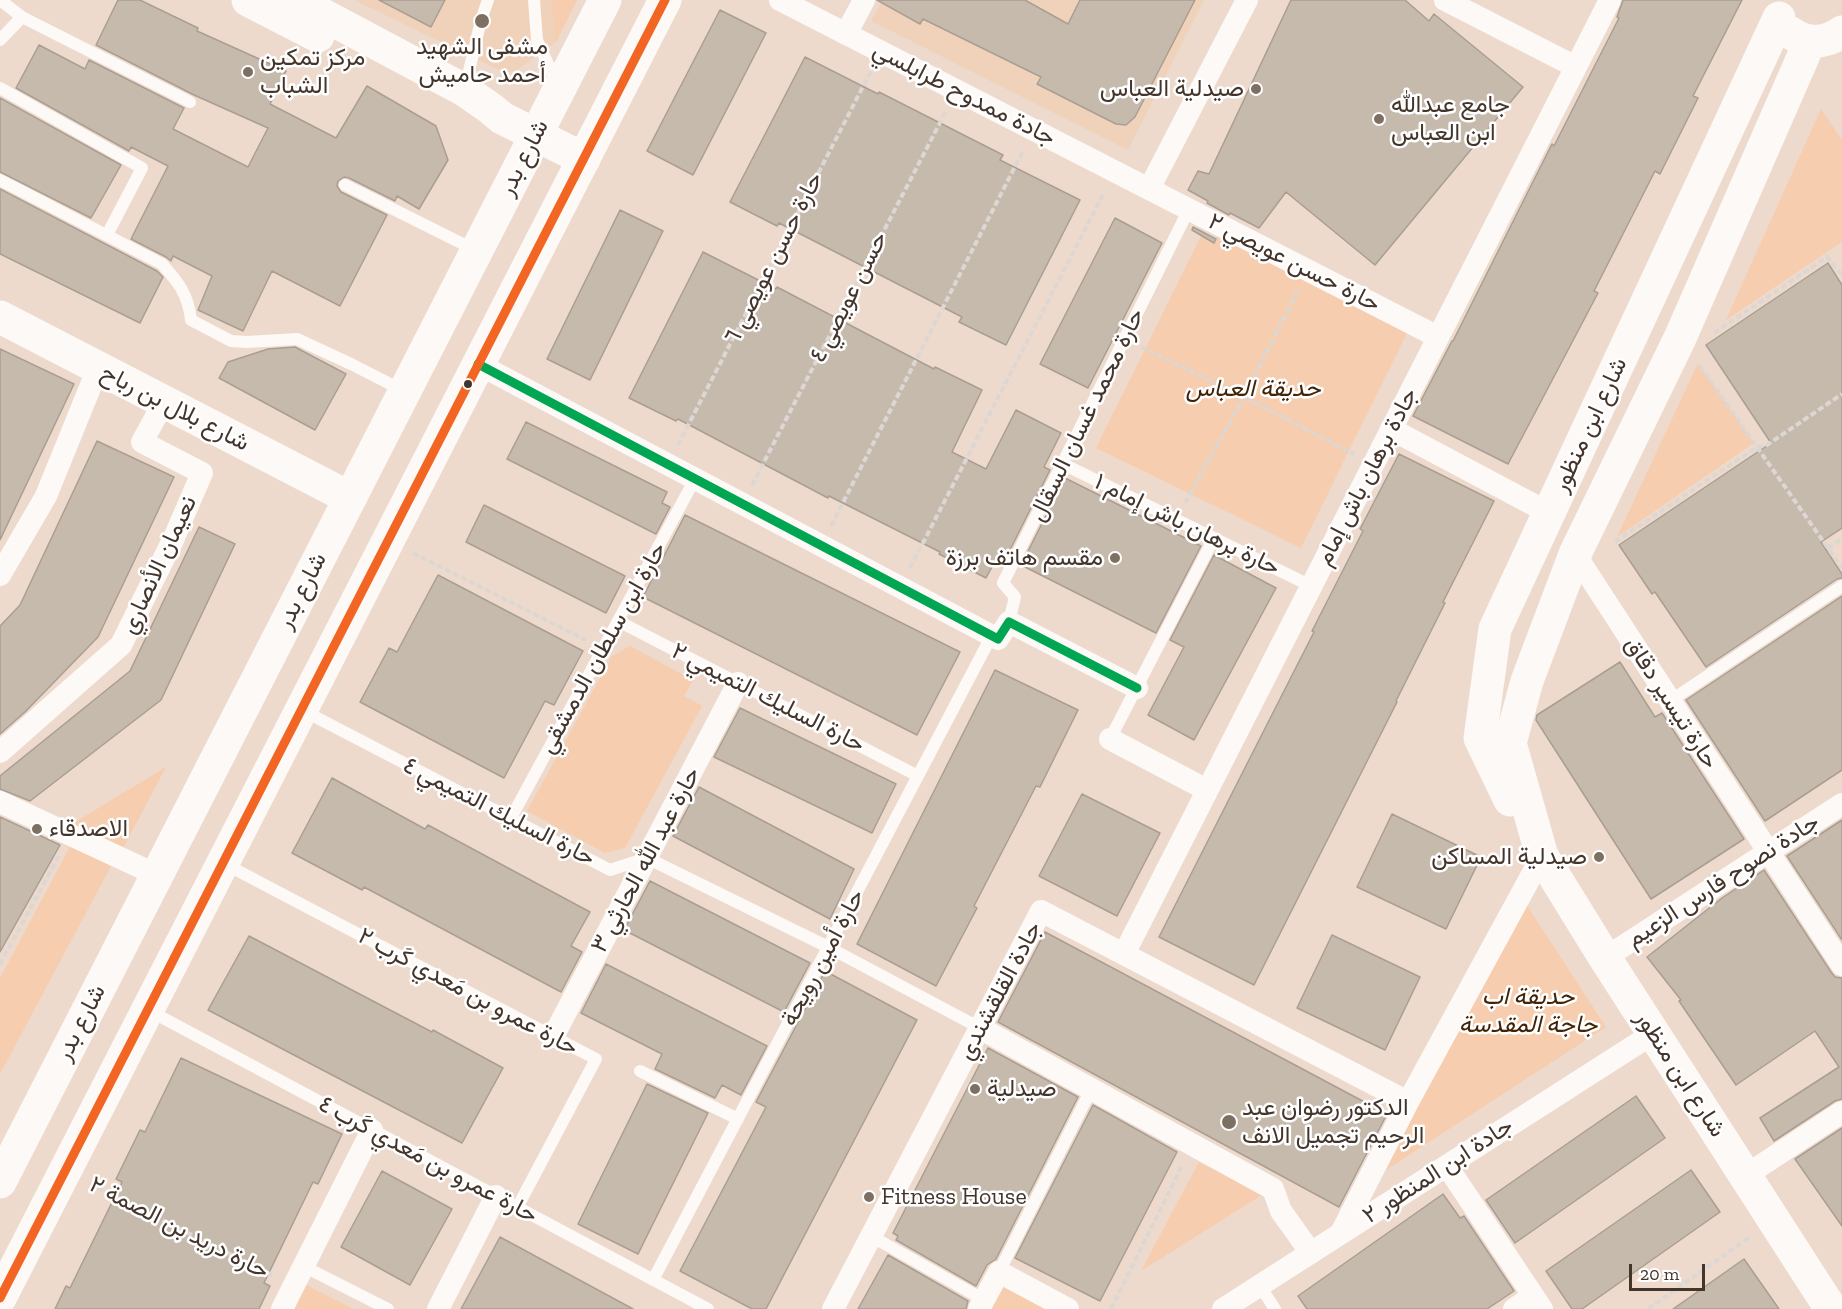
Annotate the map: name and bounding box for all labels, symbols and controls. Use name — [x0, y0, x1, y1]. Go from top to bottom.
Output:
marker: مشفى الشهيد أحمد حاميش — [473, 12, 491, 30]
place label: مشفى الشهيد أحمد حاميش — [416, 33, 548, 89]
street label: جادة ممدوح طرابلسي — [868, 35, 1060, 153]
place label: مركز تمكين الشباب — [260, 44, 365, 100]
marker: مركز تمكين الشباب — [241, 65, 255, 79]
place label: صيدلية العباس — [1100, 75, 1244, 103]
marker: صيدلية العباس — [1249, 82, 1263, 96]
place label: جامع عبدالله ابن العباس — [1391, 91, 1510, 147]
marker: جامع عبدالله ابن العباس — [1372, 112, 1386, 126]
street label: شارع بدر — [493, 115, 555, 201]
street label: حارة حسن عويصي ٦ — [718, 167, 830, 349]
street label: حارة حسن عويصي ٢ — [1203, 207, 1385, 319]
street label: حسن عويصي ٤ — [804, 227, 894, 367]
street label: حارة محمد غسان السقال — [1023, 304, 1151, 526]
street label: شارع ابن منظور — [1546, 353, 1634, 497]
street label: شارع بلال بن رباح — [96, 358, 254, 458]
park label: حديقة العباس — [1185, 375, 1321, 403]
unlabelled marker — [462, 378, 474, 390]
street label: جادة برهان باش إمام — [1310, 383, 1424, 571]
street label: حارة برهان باش إمام ١ — [1090, 468, 1284, 582]
street label: نعيمان الأنصاري — [114, 491, 204, 639]
street label: حارة ابن سلطان الدمشقي — [533, 537, 673, 759]
place label: مقسم هاتف برزة — [946, 544, 1103, 572]
street label: شارع بدر — [271, 548, 333, 634]
marker: مقسم هاتف برزة — [1108, 551, 1122, 565]
street label: حارة تيسير دقاق — [1618, 632, 1724, 774]
street label: حارة السليك التميمي ٢ — [667, 637, 869, 759]
street label: حارة السليك التميمي ٤ — [398, 751, 600, 873]
street label: حارة عبد الله الحارثي ٣ — [585, 762, 707, 958]
street label: جادة نصوح فارس الزعيم — [1621, 808, 1825, 954]
place label: الاصدقاء — [49, 815, 128, 843]
marker: الاصدقاء — [30, 822, 44, 836]
place label: صيدلية المساكن — [1431, 843, 1587, 871]
marker: صيدلية المساكن — [1592, 850, 1606, 864]
street label: حارة أمين رويحة — [775, 885, 871, 1031]
street label: جادة القلقشندي — [951, 917, 1049, 1065]
street label: حارة عمرو بن مَعدي كَرب ٢ — [353, 922, 583, 1062]
street label: شارع بدر — [50, 980, 112, 1066]
park label: حديقة اب جاجة المقدسة — [1459, 983, 1597, 1039]
street label: شارع ابن منظور — [1628, 1005, 1732, 1143]
place label: صيدلية — [987, 1075, 1057, 1103]
marker: صيدلية — [968, 1082, 982, 1096]
street label: حارة عمرو بن مَعدي كَرب ٤ — [314, 1090, 542, 1230]
place label: الدكتور رضوان عبد الرحيم تجميل الانف — [1242, 1094, 1424, 1150]
street label: جادة ابن المنظور ٢ — [1357, 1112, 1519, 1230]
marker: الدكتور رضوان عبد الرحيم تجميل الانف — [1220, 1113, 1238, 1131]
street label: حارة دريد بن الصمة ٢ — [84, 1170, 274, 1286]
place label: Fitness House — [881, 1183, 1027, 1211]
marker: Fitness House — [862, 1190, 876, 1204]
scale bar — [1632, 1252, 1708, 1290]
text: 20 m — [1640, 1263, 1679, 1285]

